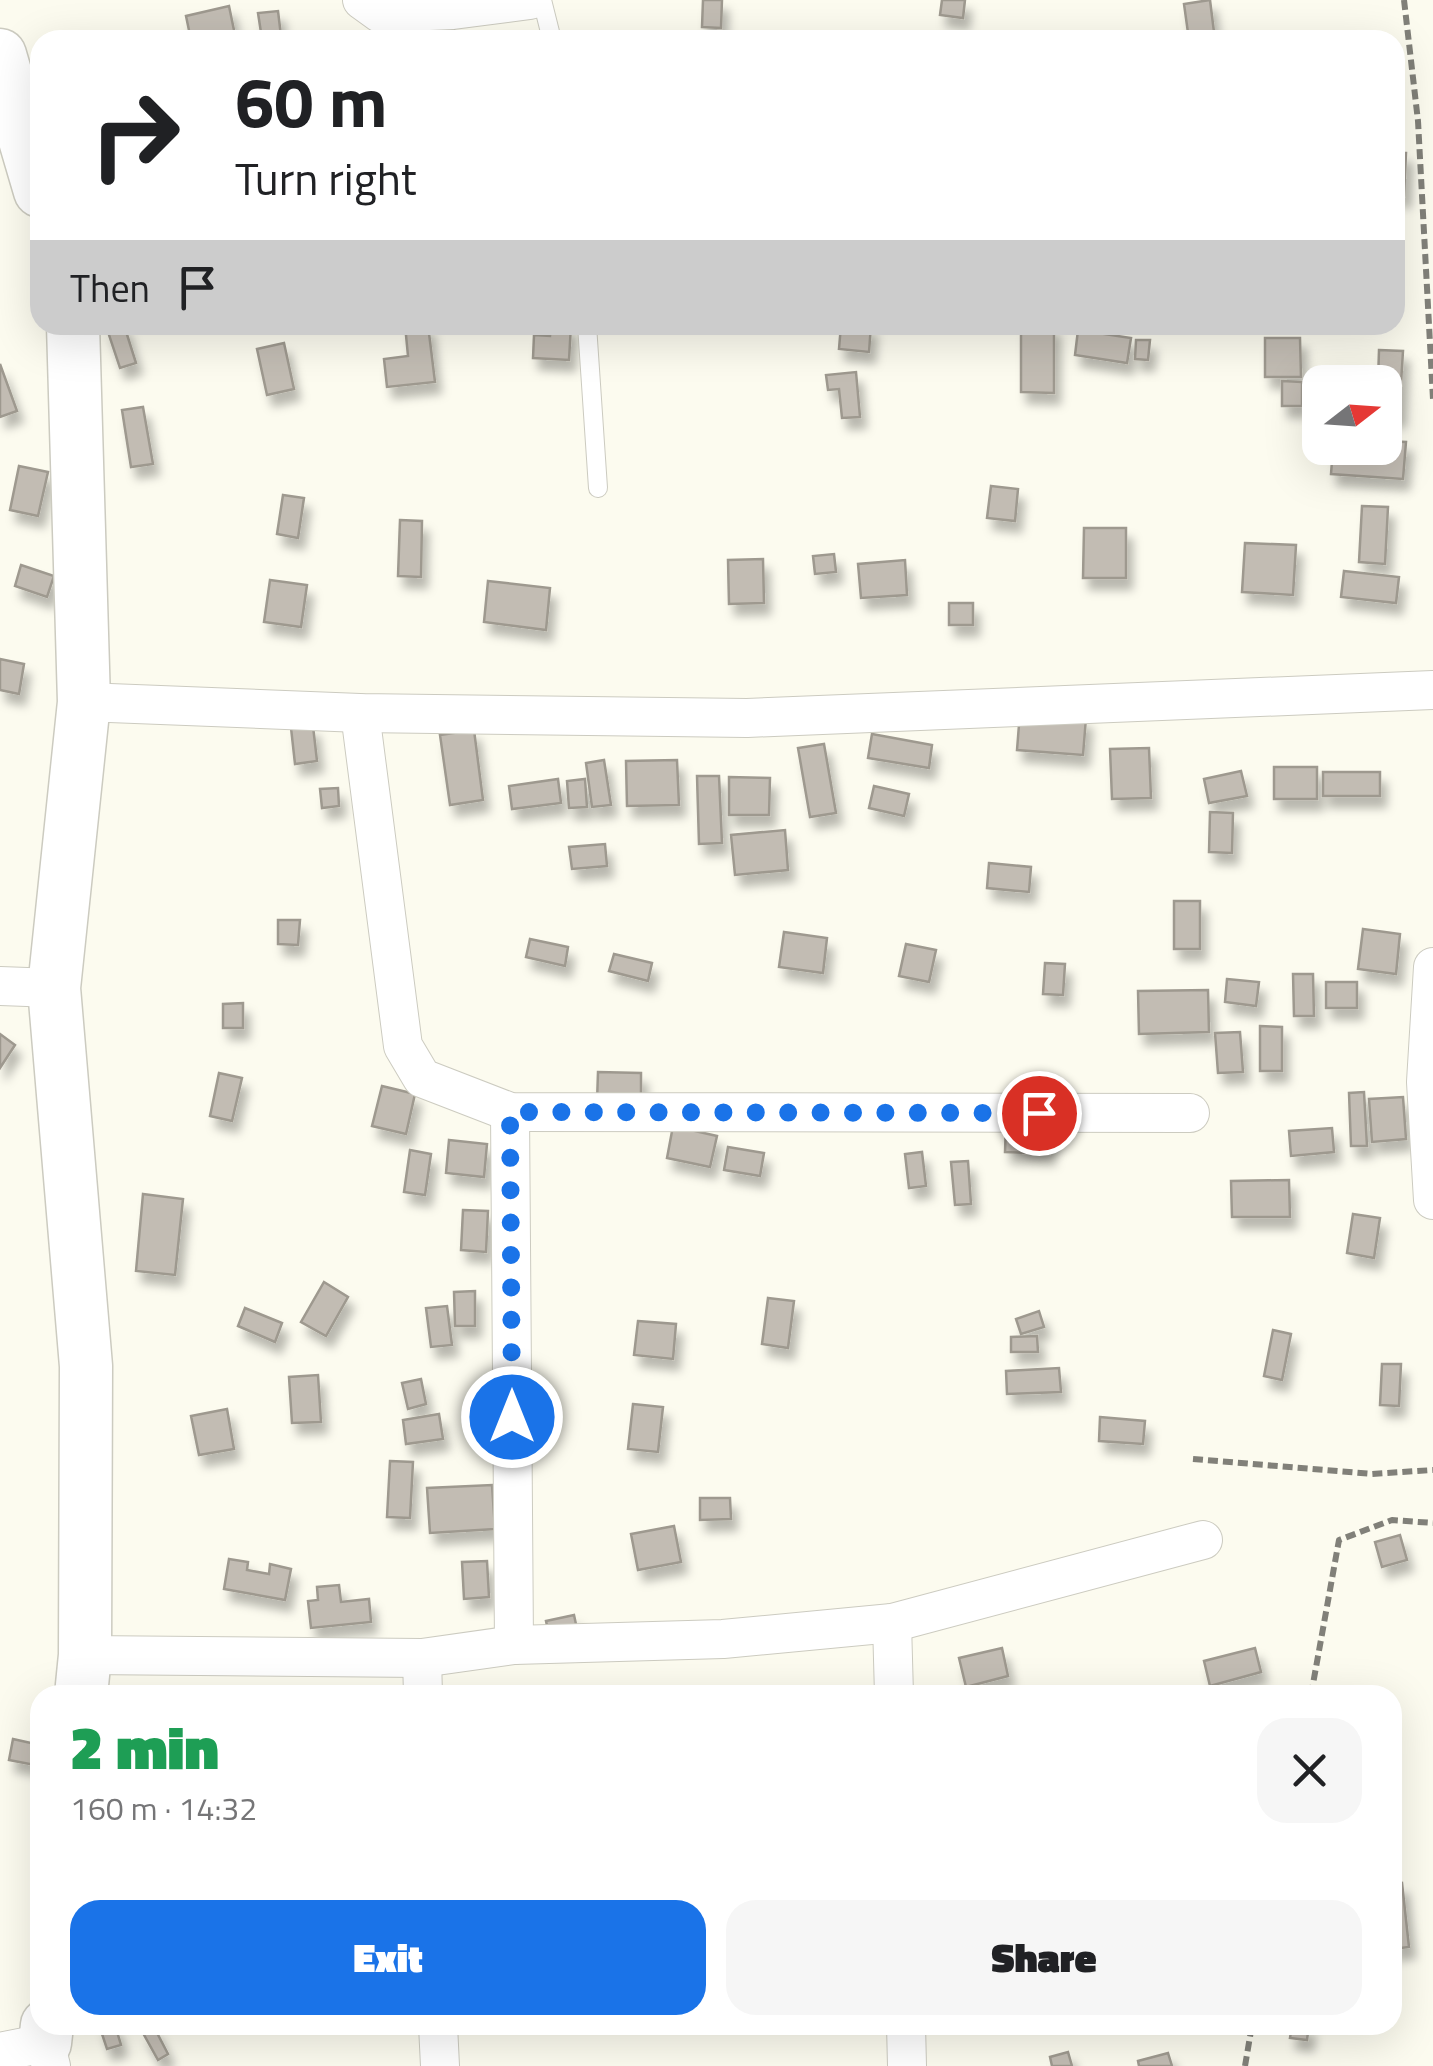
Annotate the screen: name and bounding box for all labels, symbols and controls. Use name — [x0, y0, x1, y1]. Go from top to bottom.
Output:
text: 60 m — [235, 48, 388, 154]
icon: right — [70, 70, 200, 200]
text: Turn right — [235, 144, 417, 212]
text: Then — [70, 259, 150, 317]
icon: arrive — [170, 260, 225, 315]
north arrow — [1302, 365, 1402, 465]
map controls — [1302, 365, 1402, 465]
pin — [997, 1071, 1082, 1156]
icon: arrive — [1012, 1086, 1067, 1141]
position arrow — [460, 1365, 564, 1469]
text: 2 min — [70, 1701, 219, 1792]
button: close — [1257, 1718, 1362, 1823]
text: 160 m · 14:32 — [70, 1784, 257, 1832]
button: Exit — [70, 1900, 706, 2015]
button: Share — [726, 1900, 1362, 2015]

